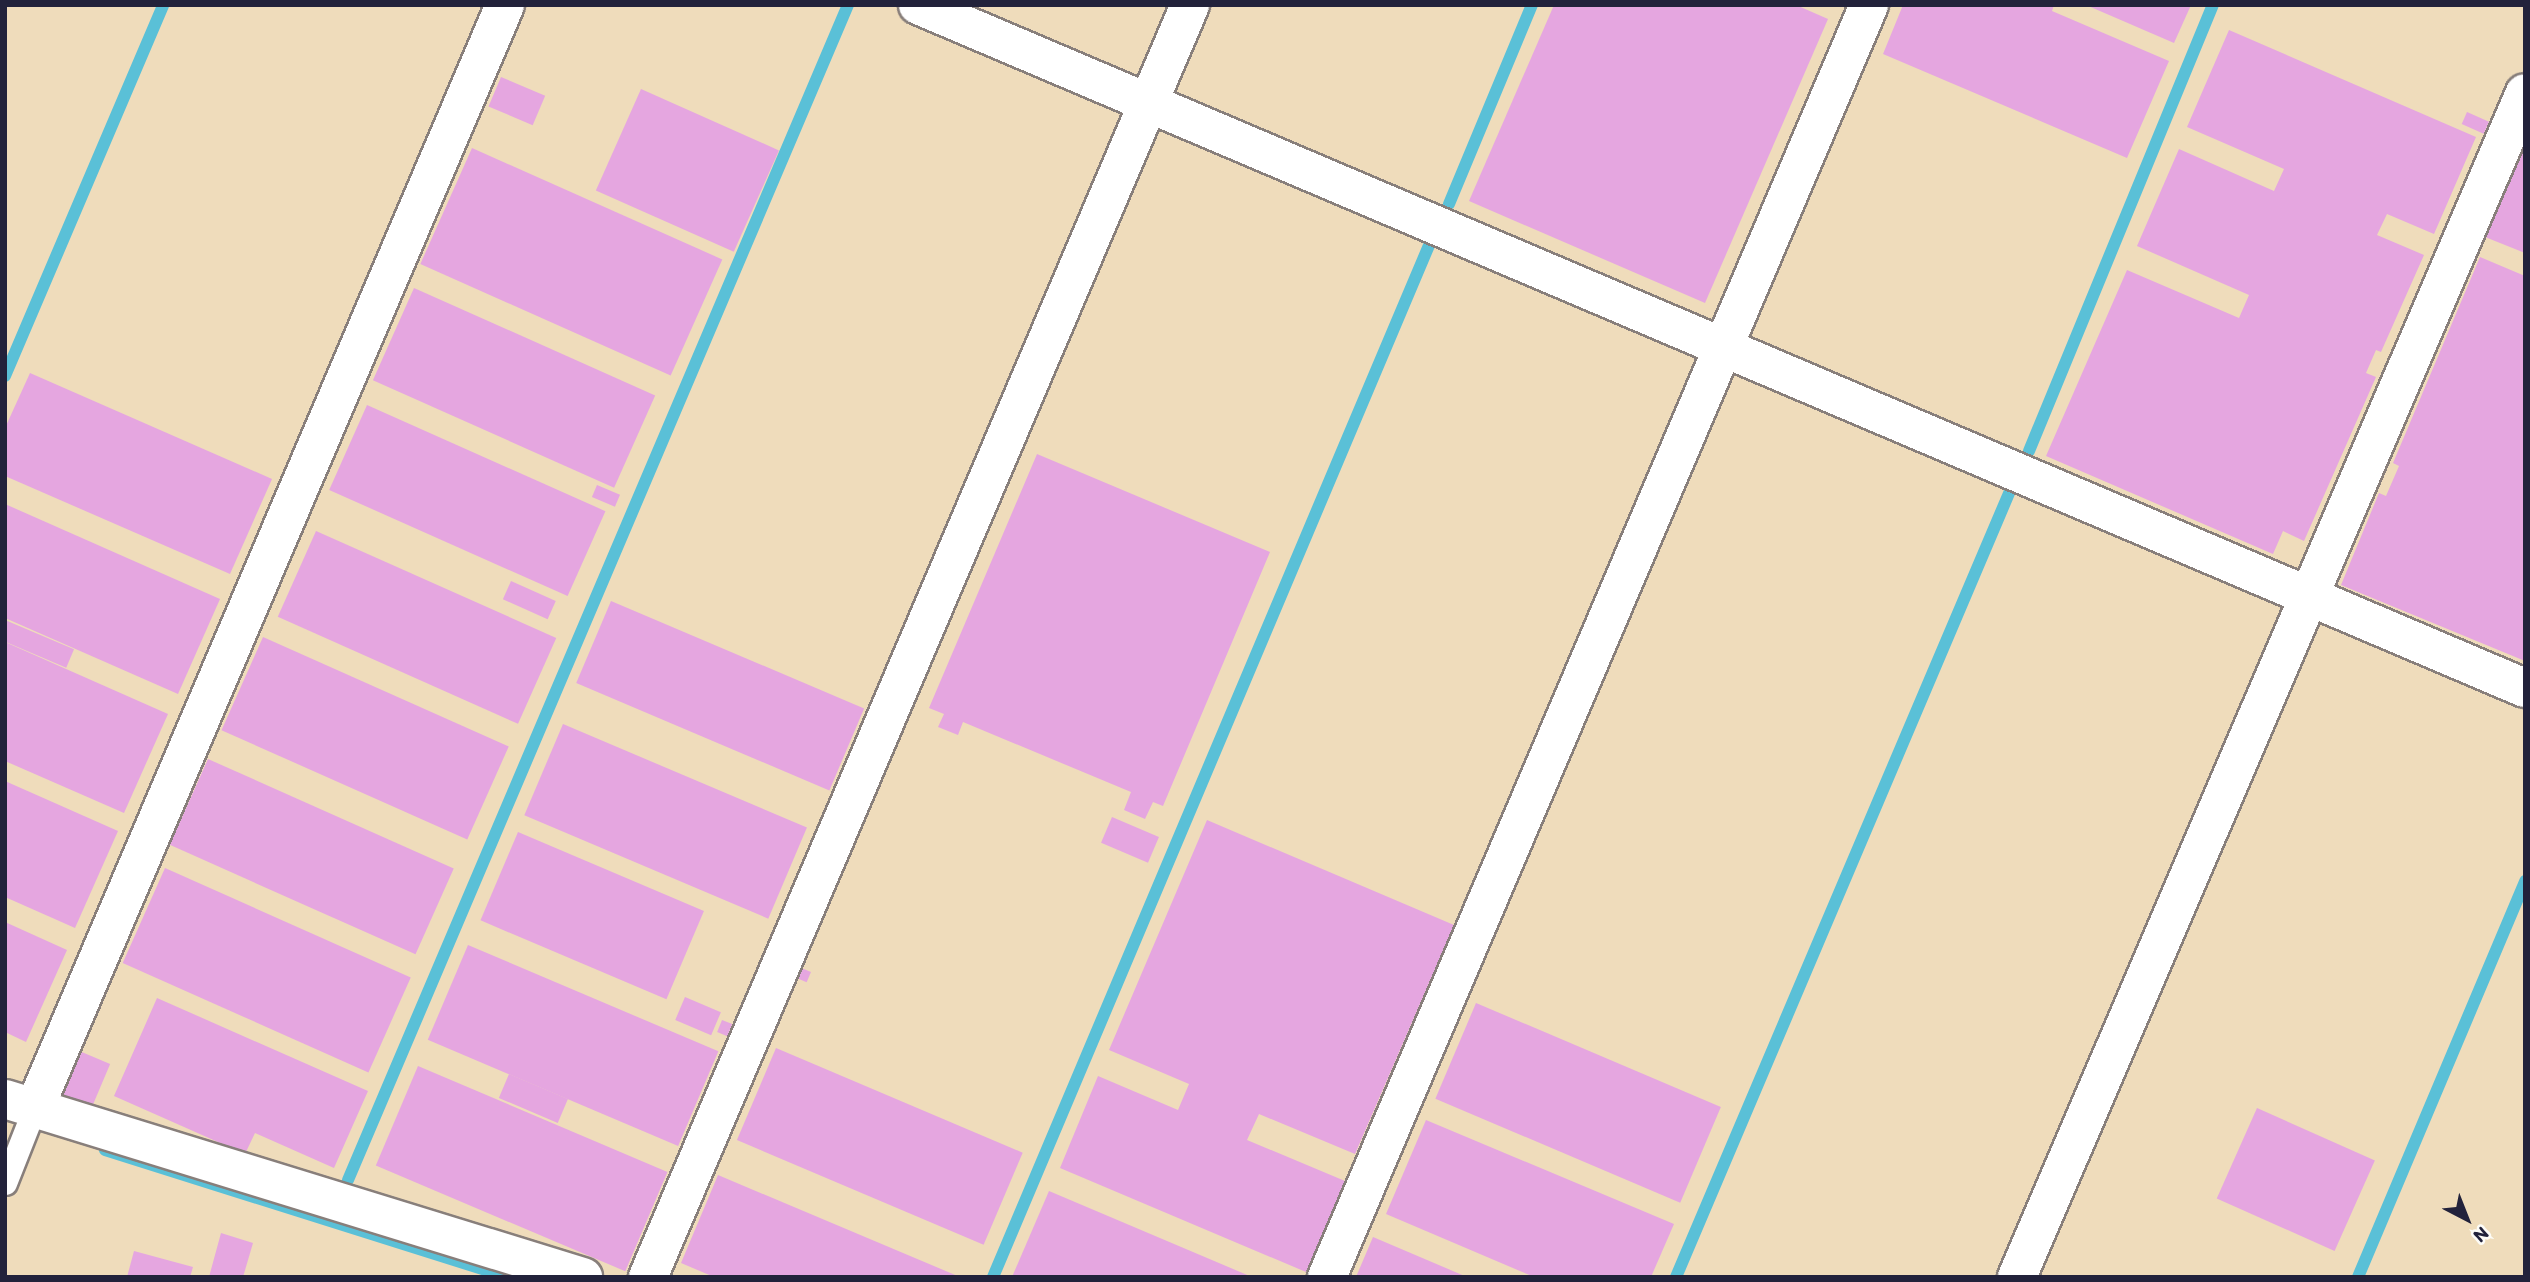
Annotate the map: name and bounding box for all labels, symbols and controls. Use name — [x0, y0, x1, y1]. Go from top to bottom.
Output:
north arrow — [2432, 1184, 2502, 1254]
text: N — [2469, 1222, 2494, 1248]

